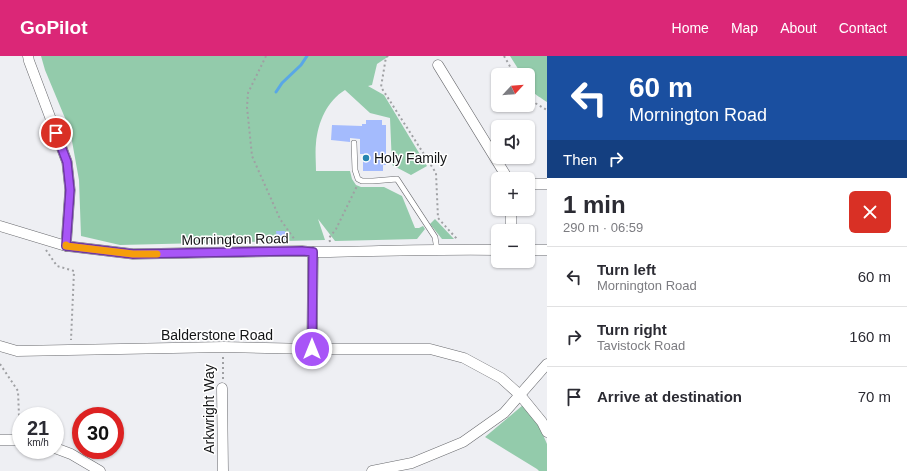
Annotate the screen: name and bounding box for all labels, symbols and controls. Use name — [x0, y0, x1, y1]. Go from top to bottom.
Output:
text: GoPilot — [20, 17, 88, 38]
text: Home — [672, 20, 709, 36]
text: Map — [731, 20, 758, 36]
text: About — [780, 20, 817, 36]
text: Contact — [839, 20, 887, 36]
north arrow — [491, 68, 535, 112]
map controls — [491, 68, 535, 268]
icon: left — [563, 72, 615, 124]
text: 60 m — [629, 72, 693, 103]
text: Mornington Road — [629, 105, 767, 125]
pin — [39, 116, 73, 150]
button: sound — [491, 120, 535, 164]
icon: arrive — [45, 122, 67, 144]
icon: right — [605, 148, 627, 170]
place label: Holy Family — [374, 150, 447, 166]
text: Then — [563, 151, 597, 168]
marker: Holy Family — [361, 153, 371, 163]
button: + — [491, 172, 535, 216]
text: 1 min — [563, 191, 626, 218]
button: close — [849, 191, 891, 233]
text: 290 m · 06:59 — [563, 220, 643, 235]
button: − — [491, 224, 535, 268]
street label: Mornington Road — [181, 230, 289, 248]
text: Turn left — [597, 261, 656, 278]
icon: left — [563, 266, 585, 288]
text: 60 m — [858, 268, 891, 285]
text: Mornington Road — [597, 278, 697, 293]
text: Turn right — [597, 321, 667, 338]
icon: right — [563, 326, 585, 348]
street label: Balderstone Road — [161, 327, 273, 343]
position arrow — [291, 328, 333, 370]
text: 160 m — [849, 328, 891, 345]
text: Tavistock Road — [597, 338, 685, 353]
street label: Arkwright Way — [201, 364, 217, 454]
icon: arrive — [563, 386, 585, 408]
text: Arrive at destination — [597, 388, 742, 405]
text: 70 m — [858, 388, 891, 405]
speed limit sign: 30 — [72, 407, 124, 459]
text: 21 — [27, 417, 49, 439]
text: km/h — [27, 437, 49, 448]

